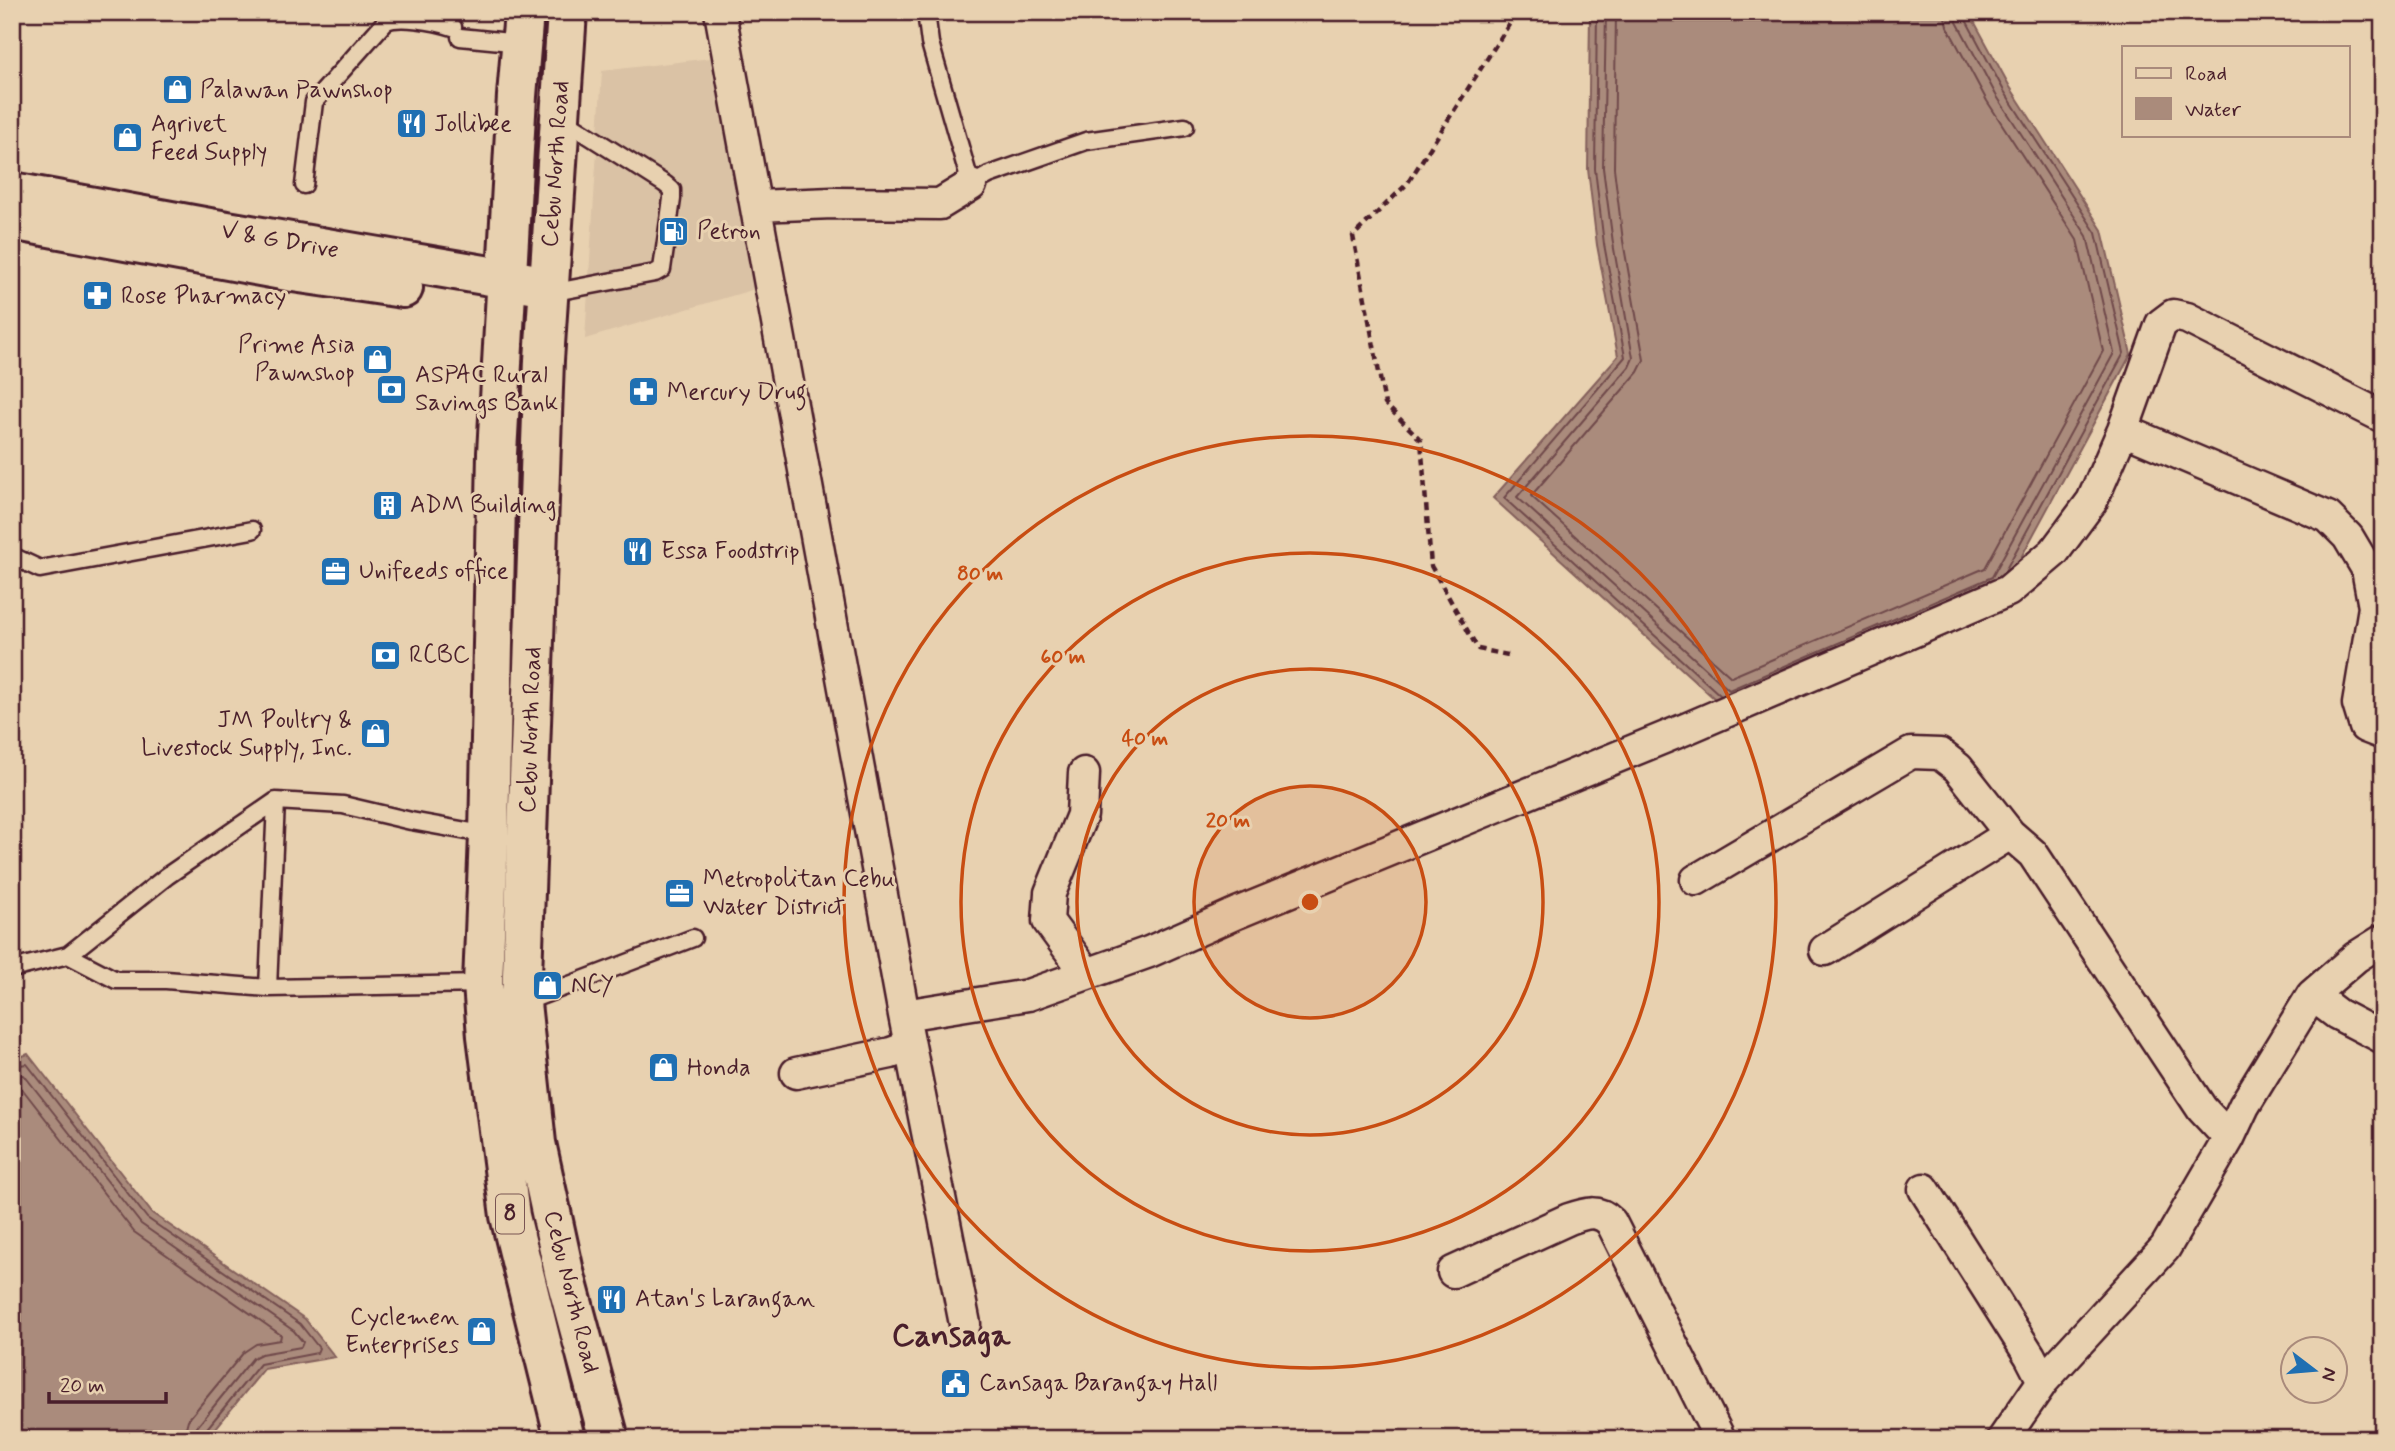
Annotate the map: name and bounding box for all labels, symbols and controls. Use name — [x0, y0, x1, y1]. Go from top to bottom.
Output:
legend — [2122, 46, 2350, 136]
text: Road — [2185, 60, 2227, 88]
shop icon: Palawan Pawnshop — [160, 73, 194, 107]
place label: Palawan Pawnshop — [200, 75, 393, 106]
street label: Cebu North Road — [535, 80, 577, 248]
text: Water — [2185, 96, 2241, 124]
restaurant icon: Jollibee — [394, 107, 428, 141]
place label: Agrivet Feed Supply — [151, 109, 267, 168]
place label: Jollibee — [434, 109, 512, 140]
shop icon: Agrivet Feed Supply — [111, 121, 145, 155]
fuel station icon: Petron — [657, 214, 691, 248]
street label: V & G Drive — [219, 215, 341, 267]
place label: Petron — [697, 216, 761, 247]
pharmacy icon: Rose Pharmacy — [81, 279, 115, 313]
place label: Rose Pharmacy — [121, 281, 286, 312]
place label: Prime Asia Pawnshop — [238, 330, 355, 389]
shop icon: Prime Asia Pawnshop — [361, 342, 395, 376]
place label: ASPAC Rural Savings Bank — [415, 360, 558, 419]
bank icon: ASPAC Rural Savings Bank — [375, 372, 409, 406]
pharmacy icon: Mercury Drug — [627, 375, 661, 409]
place label: Mercury Drug — [667, 377, 807, 411]
building icon: ADM Building — [370, 488, 404, 522]
place label: ADM Building — [410, 490, 556, 521]
restaurant icon: Essa Foodstrip — [621, 534, 655, 568]
place label: Essa Foodstrip — [661, 536, 800, 567]
office icon: Unifeeds office — [319, 554, 353, 588]
place label: Unifeeds office — [359, 556, 509, 587]
text: 80 m — [957, 560, 1003, 588]
bank icon: RCBC — [369, 638, 403, 672]
place label: RCBC — [409, 640, 470, 671]
text: 60 m — [1040, 643, 1086, 671]
street label: Cebu North Road — [513, 646, 549, 814]
place label: JM Poultry & Livestock Supply, Inc. — [141, 705, 352, 764]
shop icon: JM Poultry & Livestock Supply, Inc. — [358, 717, 392, 751]
text: 40 m — [1122, 725, 1169, 753]
text: 20 m — [1206, 807, 1251, 835]
place label: Metropolitan Cebu Water District — [703, 864, 895, 923]
office icon: Metropolitan Cebu Water District — [663, 876, 697, 910]
centre of rings — [1298, 890, 1322, 914]
shop icon: NCY — [531, 968, 565, 1002]
place label: NCY — [571, 970, 614, 1001]
shop icon: Honda — [647, 1051, 681, 1085]
place label: Honda — [687, 1053, 751, 1084]
road number: 8 — [496, 1194, 524, 1233]
street label: Cebu North Road — [536, 1207, 606, 1377]
restaurant icon: Atan's Larangan — [595, 1282, 629, 1316]
place label: Atan's Larangan — [635, 1284, 815, 1318]
place label: Cyclemen Enterprises — [345, 1302, 459, 1361]
shop icon: Cyclemen Enterprises — [465, 1314, 499, 1348]
district label: Cansaga — [892, 1315, 1011, 1358]
north arrow — [2280, 1336, 2350, 1406]
scale bar — [49, 1360, 166, 1404]
text: N — [2315, 1365, 2343, 1384]
public building icon: Cansaga Barangay Hall — [939, 1366, 973, 1400]
place label: Cansaga Barangay Hall — [979, 1368, 1217, 1402]
text: 20 m — [60, 1372, 105, 1400]

